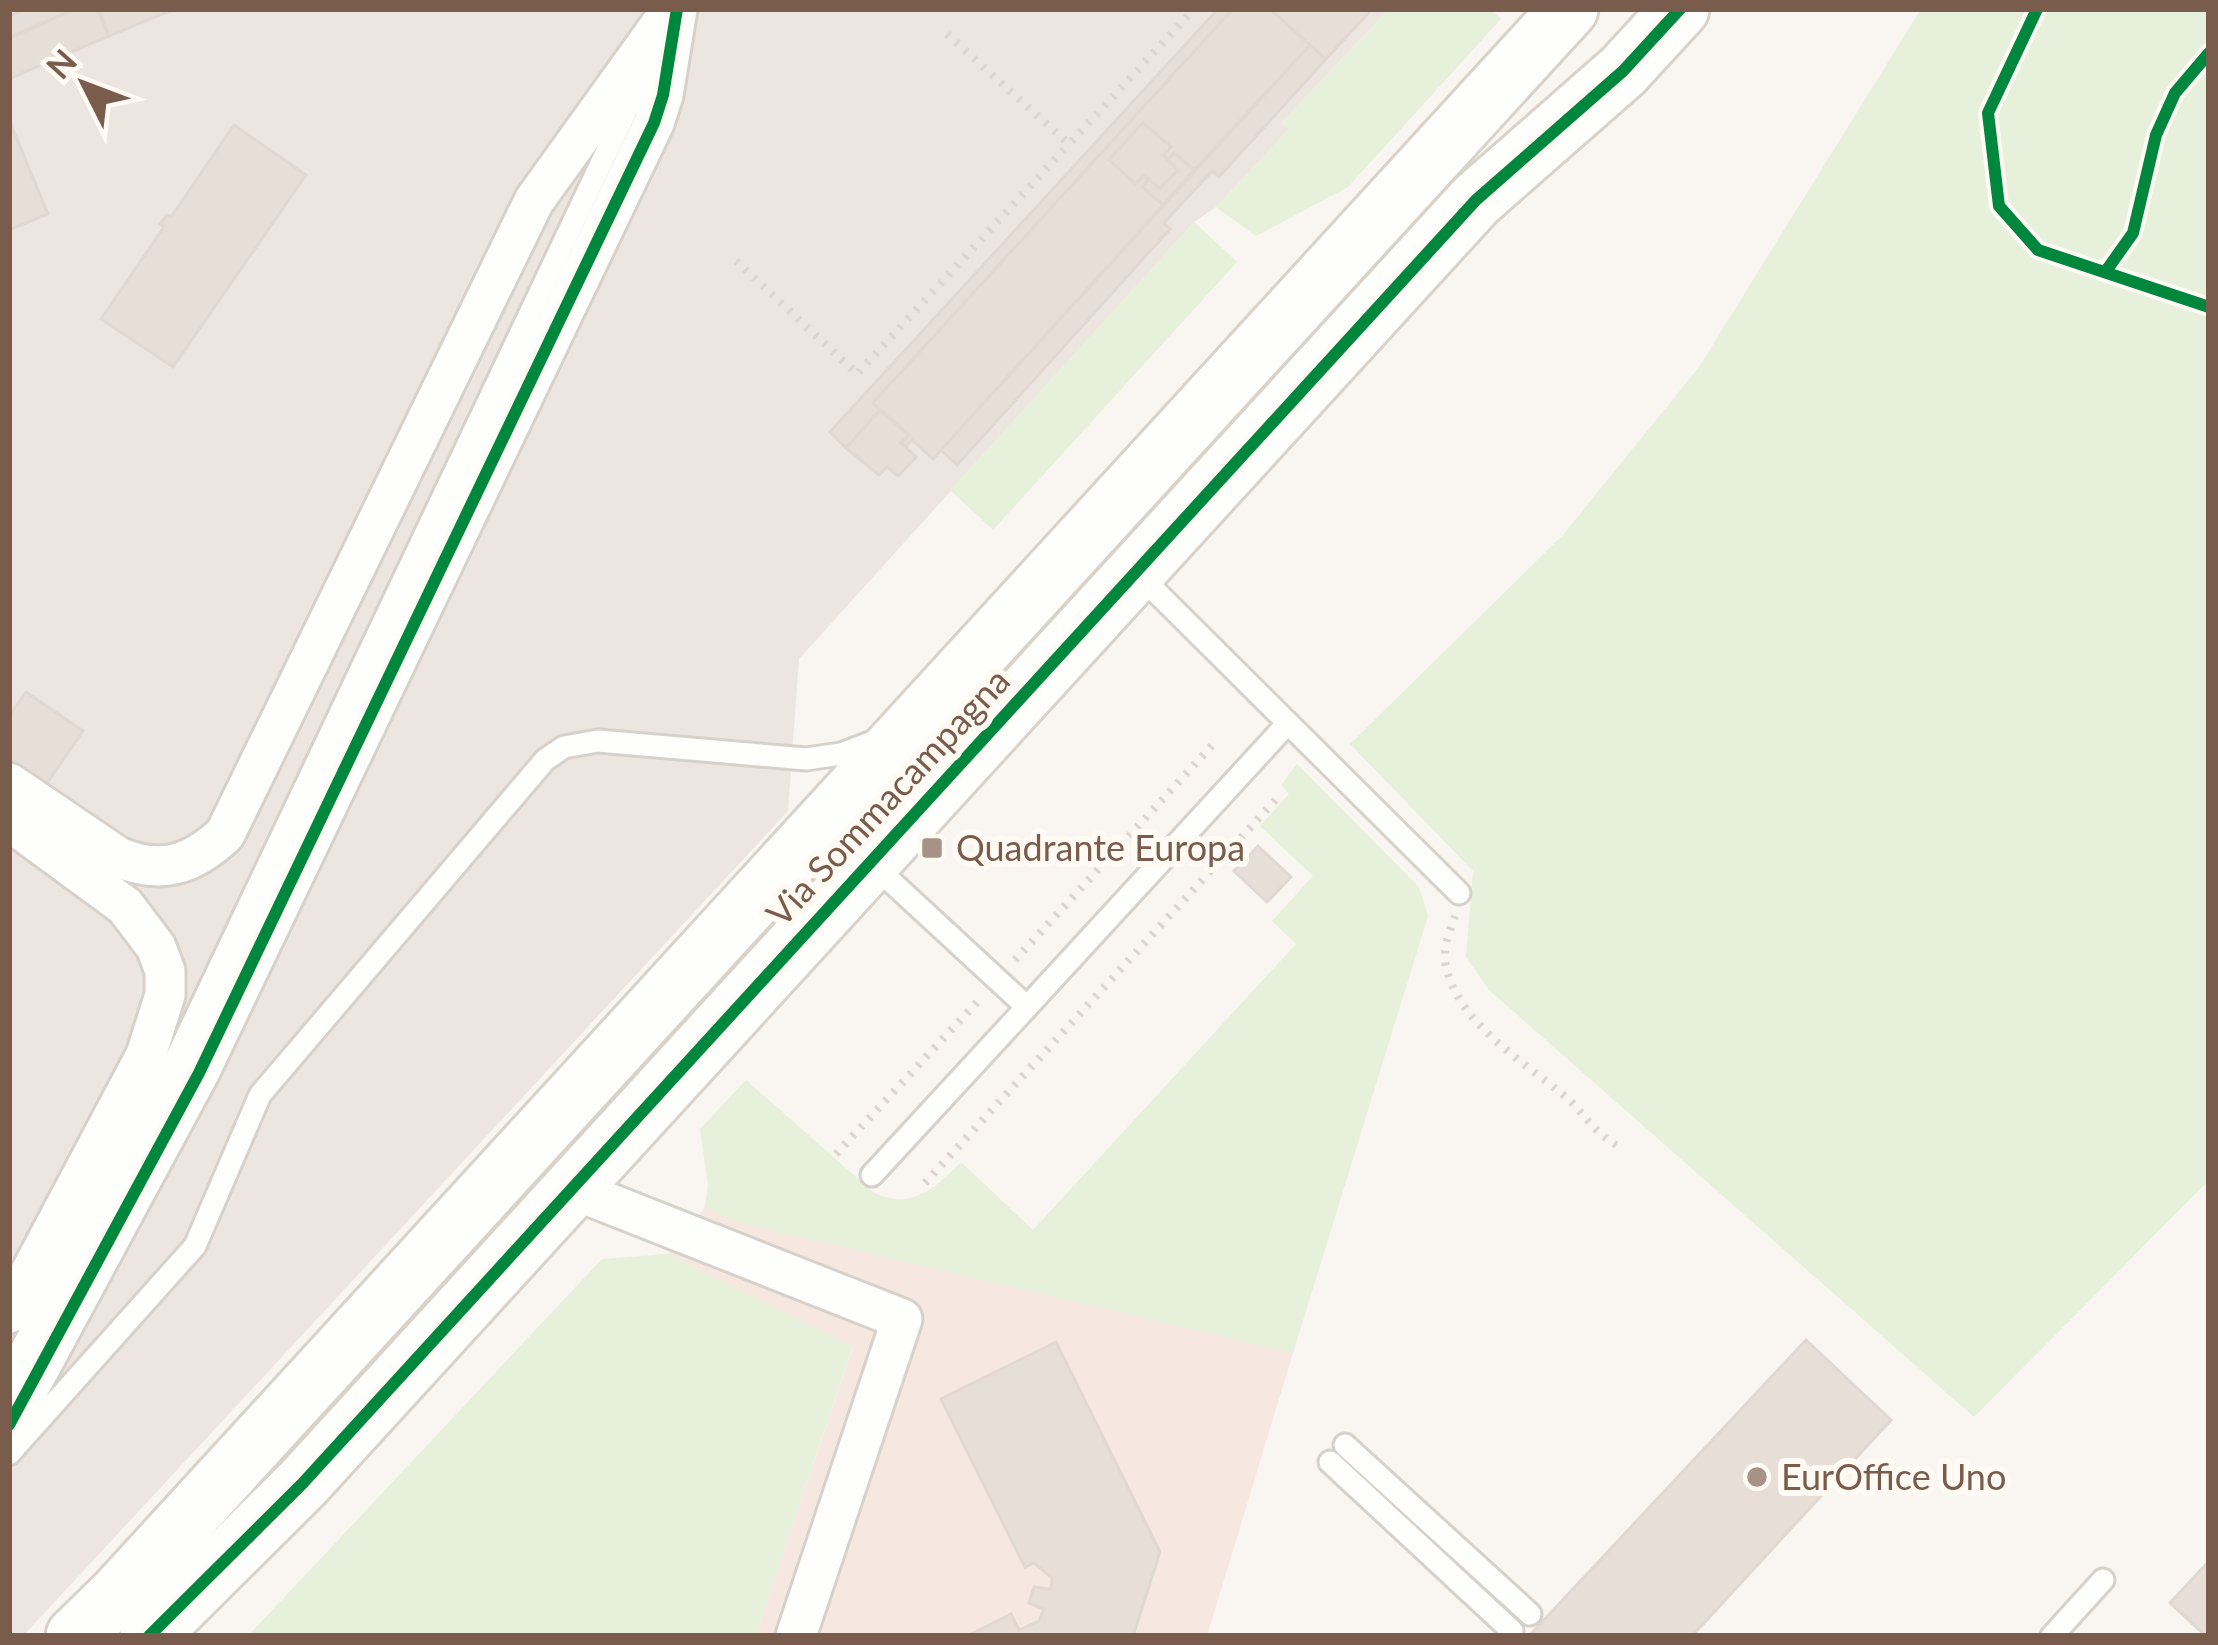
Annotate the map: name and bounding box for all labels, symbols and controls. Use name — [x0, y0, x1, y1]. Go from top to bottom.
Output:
north arrow — [24, 24, 144, 144]
text: N — [38, 40, 84, 86]
street label: Via Sommacampagna — [756, 658, 1018, 934]
place label: Quadrante Europa — [956, 825, 1245, 869]
marker: Quadrante Europa — [919, 835, 945, 861]
place label: EurOffice Uno — [1781, 1454, 2006, 1498]
marker: EurOffice Uno — [1744, 1464, 1770, 1490]

